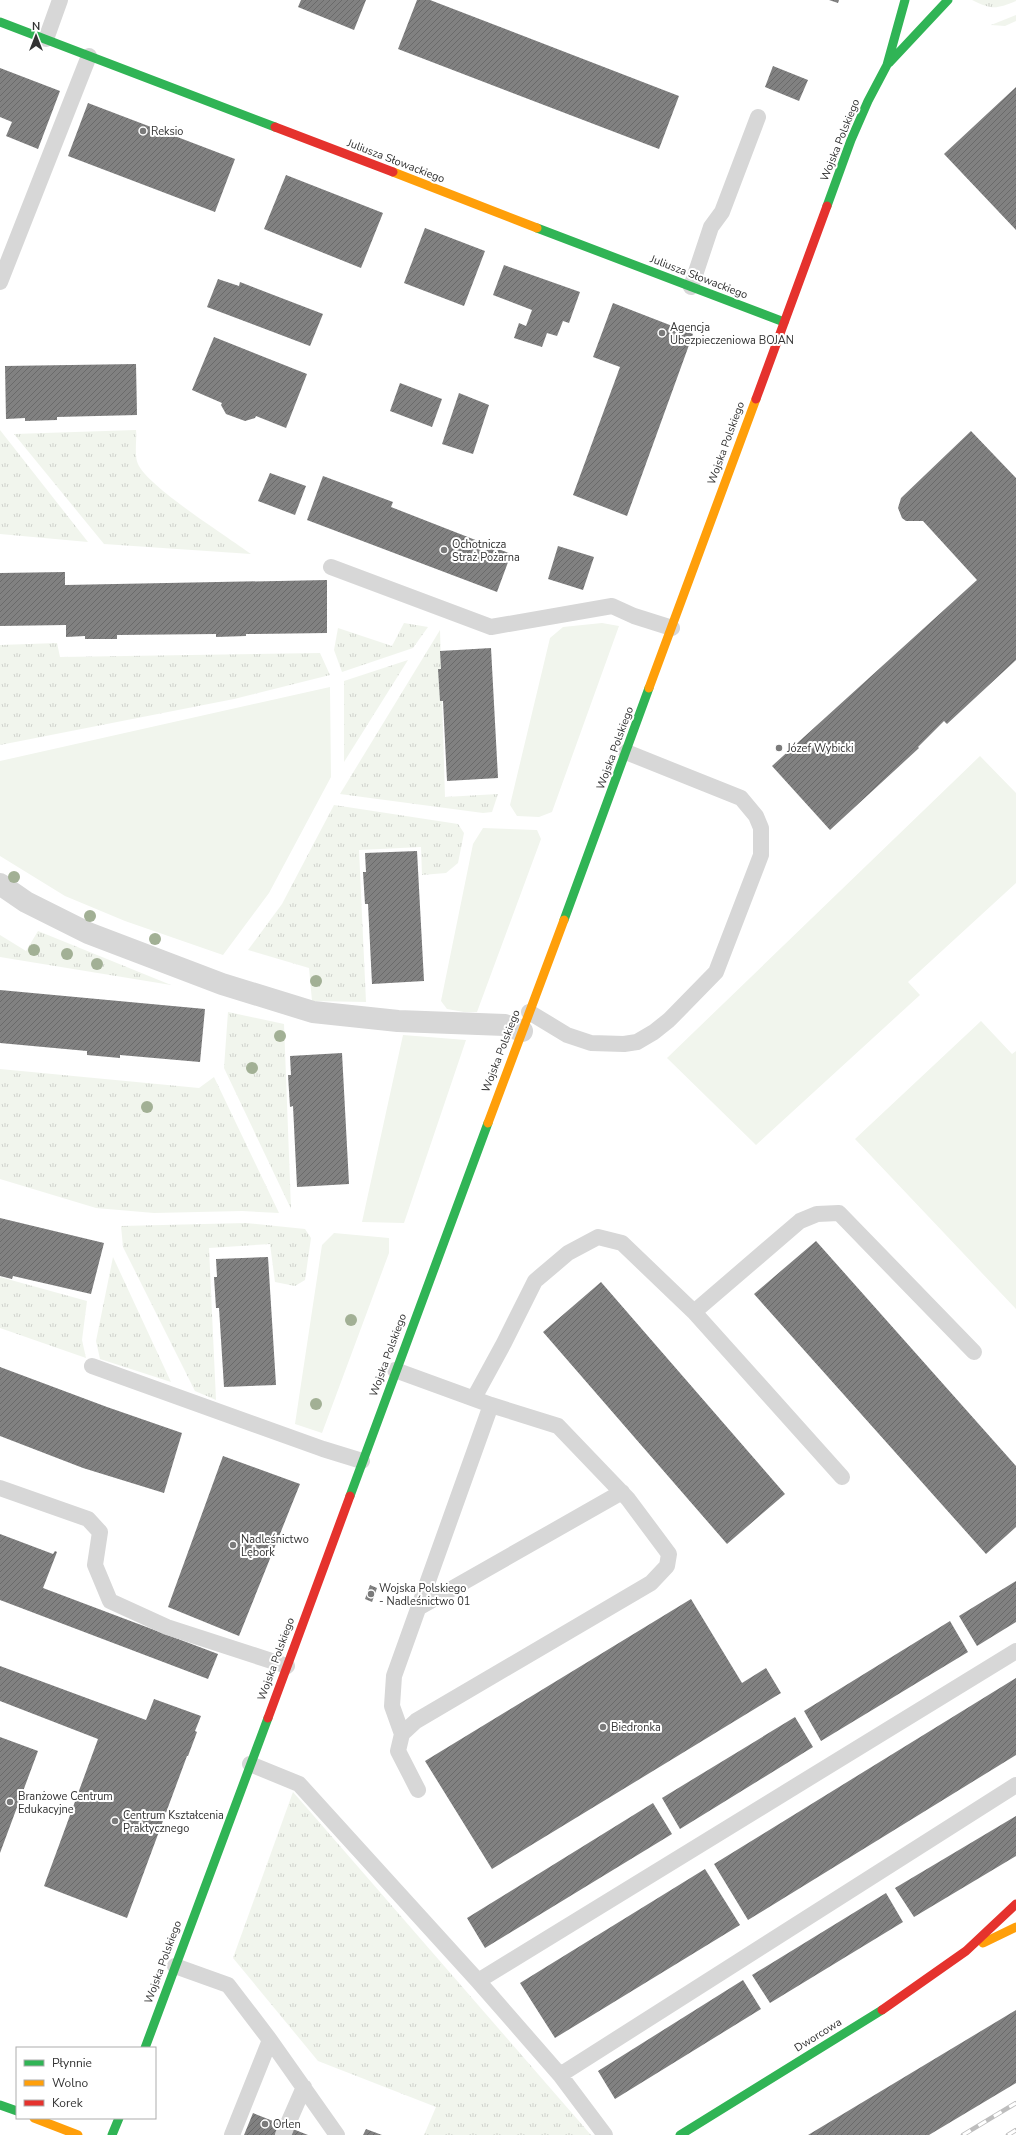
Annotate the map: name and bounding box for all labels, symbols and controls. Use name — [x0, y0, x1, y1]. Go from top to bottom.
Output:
north arrow — [16, 16, 56, 56]
text: N — [32, 19, 40, 34]
street label: Wojska Polskiego — [817, 97, 863, 183]
place label: Reksio — [151, 124, 183, 139]
marker: Reksio — [138, 126, 148, 136]
street label: Juliusza Słowackiego — [344, 135, 447, 186]
street label: Juliusza Słowackiego — [647, 251, 750, 302]
place label: Agencja Ubezpieczeniowa BOJAN — [670, 320, 794, 348]
marker: Agencja Ubezpieczeniowa BOJAN — [657, 328, 667, 338]
street label: Wojska Polskiego — [704, 399, 748, 487]
place label: Ochotnicza Straż Pożarna — [452, 537, 520, 565]
marker: Ochotnicza Straż Pożarna — [439, 545, 449, 555]
street label: Wojska Polskiego — [593, 704, 637, 792]
place label: Józef Wybicki — [786, 741, 854, 756]
marker: Józef Wybicki — [774, 743, 784, 753]
street label: Wojska Polskiego — [478, 1008, 524, 1094]
street label: Wojska Polskiego — [366, 1311, 410, 1399]
place label: Nadleśnictwo Lębork — [241, 1532, 309, 1560]
marker: Nadleśnictwo Lębork — [228, 1540, 238, 1550]
place label: Wojska Polskiego - Nadleśnictwo 01 — [379, 1581, 470, 1609]
marker: Wojska Polskiego - Nadleśnictwo 01 — [366, 1589, 376, 1599]
street label: Wojska Polskiego — [254, 1615, 298, 1703]
place label: Biedronka — [611, 1720, 661, 1735]
marker: Biedronka — [598, 1722, 608, 1732]
place label: Branżowe Centrum Edukacyjne — [18, 1789, 113, 1817]
marker: Branżowe Centrum Edukacyjne — [5, 1797, 15, 1807]
place label: Centrum Kształcenia Praktycznego — [123, 1808, 224, 1836]
marker: Centrum Kształcenia Praktycznego — [110, 1816, 120, 1826]
street label: Wojska Polskiego — [141, 1918, 185, 2006]
street label: Dworcowa — [791, 2014, 845, 2055]
legend — [16, 2047, 156, 2119]
text: Płynnie — [52, 2055, 92, 2071]
text: Wolno — [52, 2075, 89, 2091]
text: Korek — [52, 2095, 84, 2111]
place label: Orlen — [273, 2117, 301, 2132]
marker: Orlen — [260, 2119, 270, 2129]

